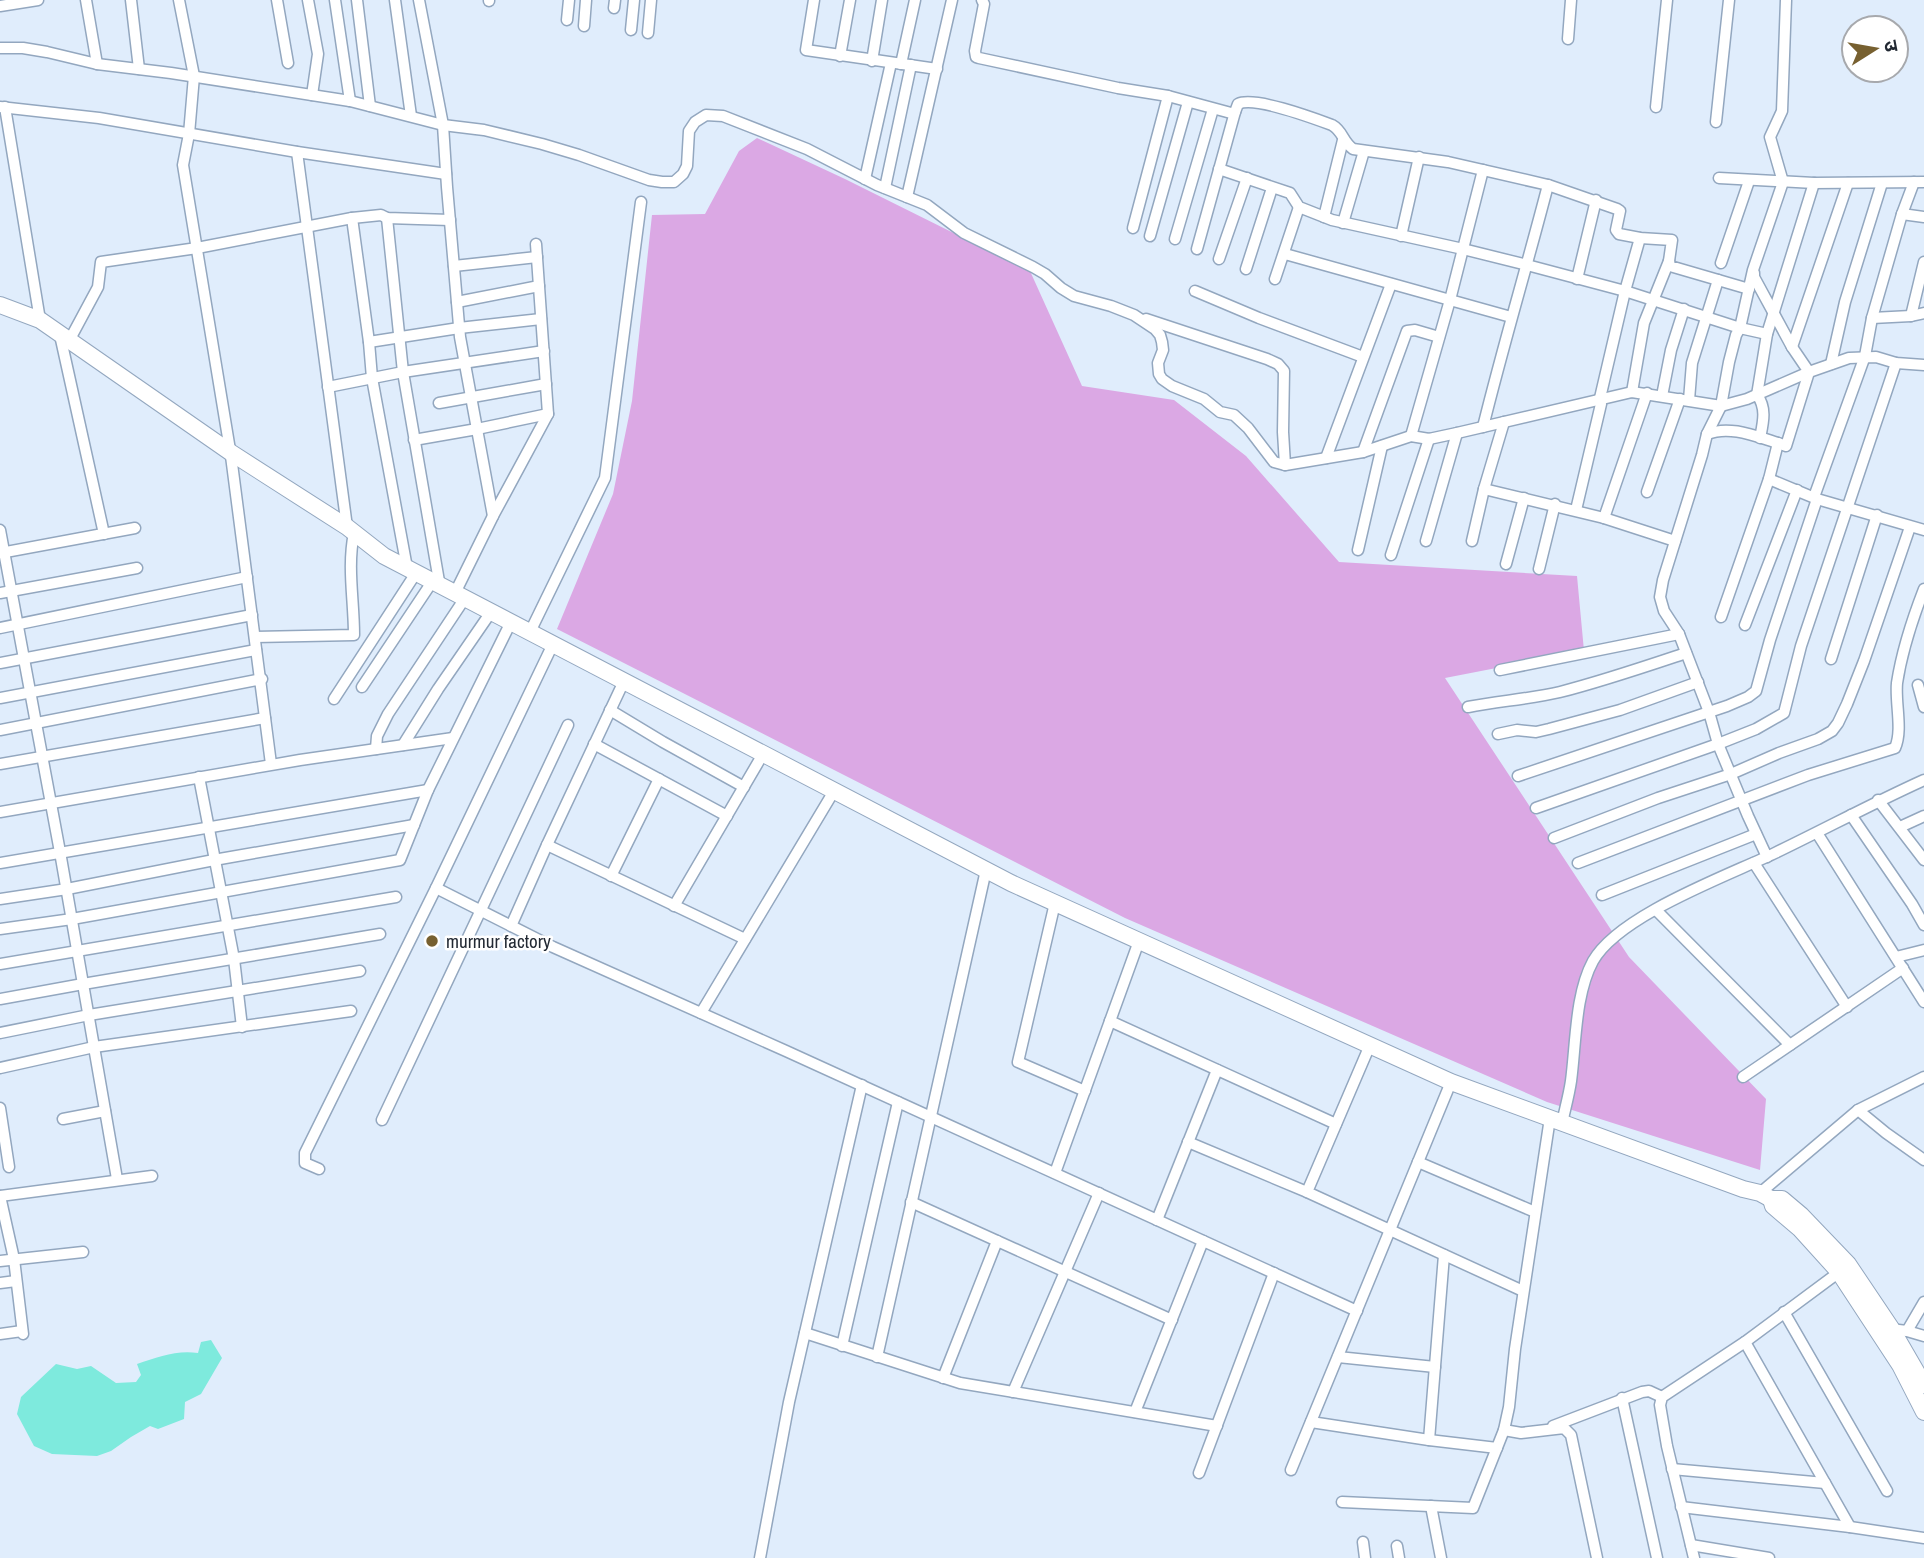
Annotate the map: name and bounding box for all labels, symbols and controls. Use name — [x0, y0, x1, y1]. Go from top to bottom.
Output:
north arrow — [1840, 14, 1910, 84]
text: उ — [1878, 38, 1906, 55]
place label: murmur factory — [446, 928, 551, 954]
marker: murmur factory — [424, 933, 440, 949]

